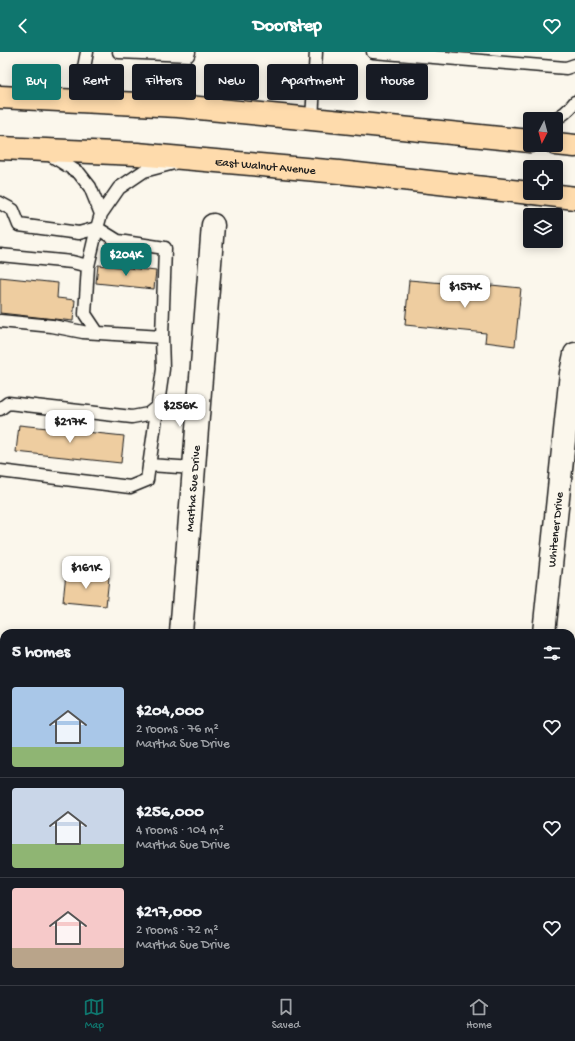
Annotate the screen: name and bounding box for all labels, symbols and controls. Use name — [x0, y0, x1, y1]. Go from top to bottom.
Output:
icon: back — [12, 15, 34, 37]
icon: heart — [541, 15, 563, 37]
text: Doorstep — [253, 16, 322, 37]
chip: Buy — [12, 64, 61, 100]
chip: Rent — [69, 64, 124, 100]
chip: Filters — [132, 64, 196, 100]
chip: New — [204, 64, 259, 100]
chip: Apartment — [267, 64, 358, 100]
chip: House — [366, 64, 428, 100]
north arrow — [523, 112, 563, 152]
map controls — [523, 112, 563, 248]
street label: East Walnut Avenue — [214, 156, 317, 179]
button: locate — [523, 160, 563, 200]
button: layers — [523, 208, 563, 248]
pin: $204K — [98, 243, 154, 277]
text: $204K — [110, 248, 142, 263]
pin: $157K — [437, 275, 493, 309]
text: $157K — [449, 280, 481, 295]
pin: $256K — [152, 394, 208, 428]
text: $256K — [164, 399, 196, 414]
pin: $217K — [42, 410, 98, 444]
text: $217K — [54, 415, 86, 430]
street label: Martha Sue Drive — [184, 444, 205, 532]
street label: Whitener Drive — [546, 491, 568, 568]
pin: $161K — [58, 556, 114, 590]
text: $161K — [71, 561, 101, 576]
icon: filters — [541, 642, 563, 664]
text: 5 homes — [12, 643, 70, 663]
text: $204,000 — [136, 702, 204, 722]
icon: home — [44, 703, 92, 751]
icon: heart — [541, 716, 563, 738]
text: 2 rooms · 76 m² — [136, 722, 219, 737]
text: Martha Sue Drive — [136, 737, 230, 752]
text: $256,000 — [136, 803, 204, 823]
icon: home — [44, 804, 92, 852]
icon: heart — [541, 817, 563, 839]
text: 4 rooms · 104 m² — [136, 823, 224, 838]
text: Martha Sue Drive — [136, 838, 230, 853]
text: $217,000 — [136, 903, 202, 923]
icon: home — [44, 904, 92, 952]
icon: heart — [541, 917, 563, 939]
text: 2 rooms · 72 m² — [136, 923, 218, 938]
text: Martha Sue Drive — [136, 938, 230, 953]
tab: Map — [83, 996, 105, 1032]
tab: Saved — [272, 996, 300, 1032]
tab: Home — [466, 996, 492, 1032]

